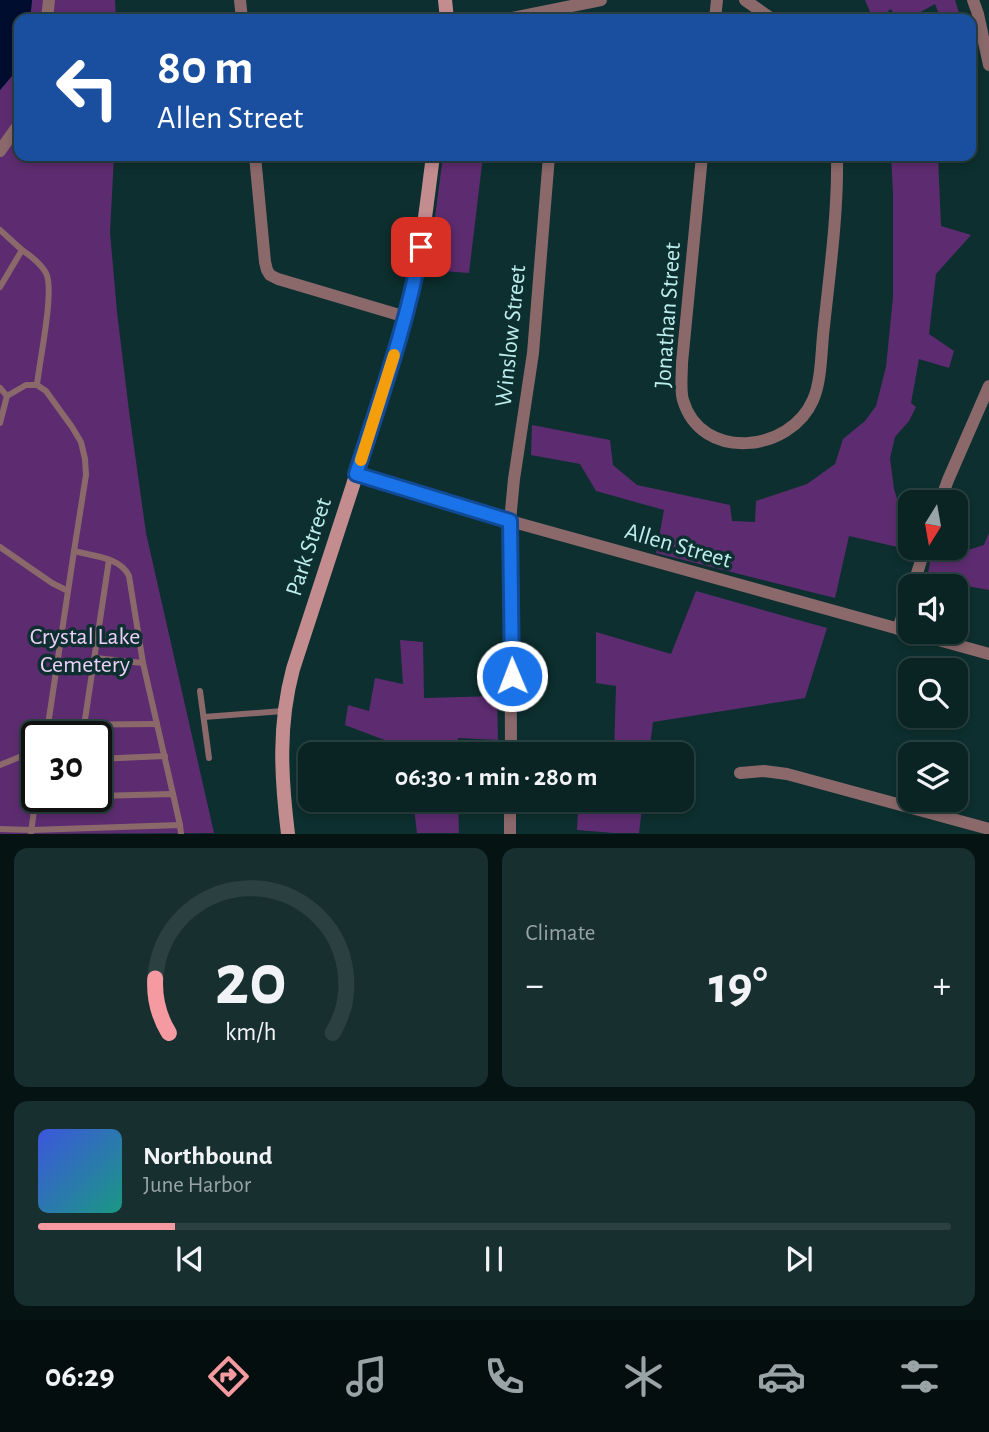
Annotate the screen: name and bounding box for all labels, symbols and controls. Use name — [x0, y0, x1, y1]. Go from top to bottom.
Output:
icon: left — [42, 42, 133, 133]
text: 80 m — [157, 44, 254, 93]
text: Allen Street — [157, 102, 303, 134]
pin — [391, 217, 451, 277]
icon: arrive — [402, 228, 440, 266]
street label: Jonathan Street — [651, 241, 685, 389]
street label: Winslow Street — [492, 264, 530, 408]
north arrow — [898, 490, 968, 560]
map controls — [898, 490, 968, 812]
street label: Park Street — [282, 495, 336, 599]
street label: Allen Street — [622, 519, 734, 573]
button: sound — [898, 574, 968, 644]
park label: Crystal Lake Cemetery — [30, 625, 140, 677]
position arrow — [475, 639, 549, 713]
button: search — [898, 658, 968, 728]
speed limit sign: 30 — [21, 721, 112, 812]
button: layers — [898, 742, 968, 812]
text: 06:30 · 1 min · 280 m — [395, 764, 597, 790]
text: Climate — [526, 922, 595, 945]
text: 20 — [215, 946, 287, 1019]
text: 19° — [709, 960, 768, 1012]
text: − — [526, 967, 544, 1005]
text: + — [933, 967, 951, 1005]
text: km/h — [225, 1020, 277, 1045]
text: Northbound — [143, 1143, 272, 1169]
text: June Harbor — [143, 1174, 251, 1197]
icon: previous — [171, 1240, 209, 1278]
icon: pause — [475, 1240, 513, 1278]
icon: next — [780, 1240, 818, 1278]
icon: directions — [204, 1352, 253, 1401]
icon: music — [342, 1352, 391, 1401]
icon: phone — [480, 1352, 529, 1401]
icon: climate — [619, 1352, 668, 1401]
icon: car — [757, 1352, 806, 1401]
icon: filters — [895, 1352, 944, 1401]
text: 06:29 — [45, 1360, 115, 1392]

